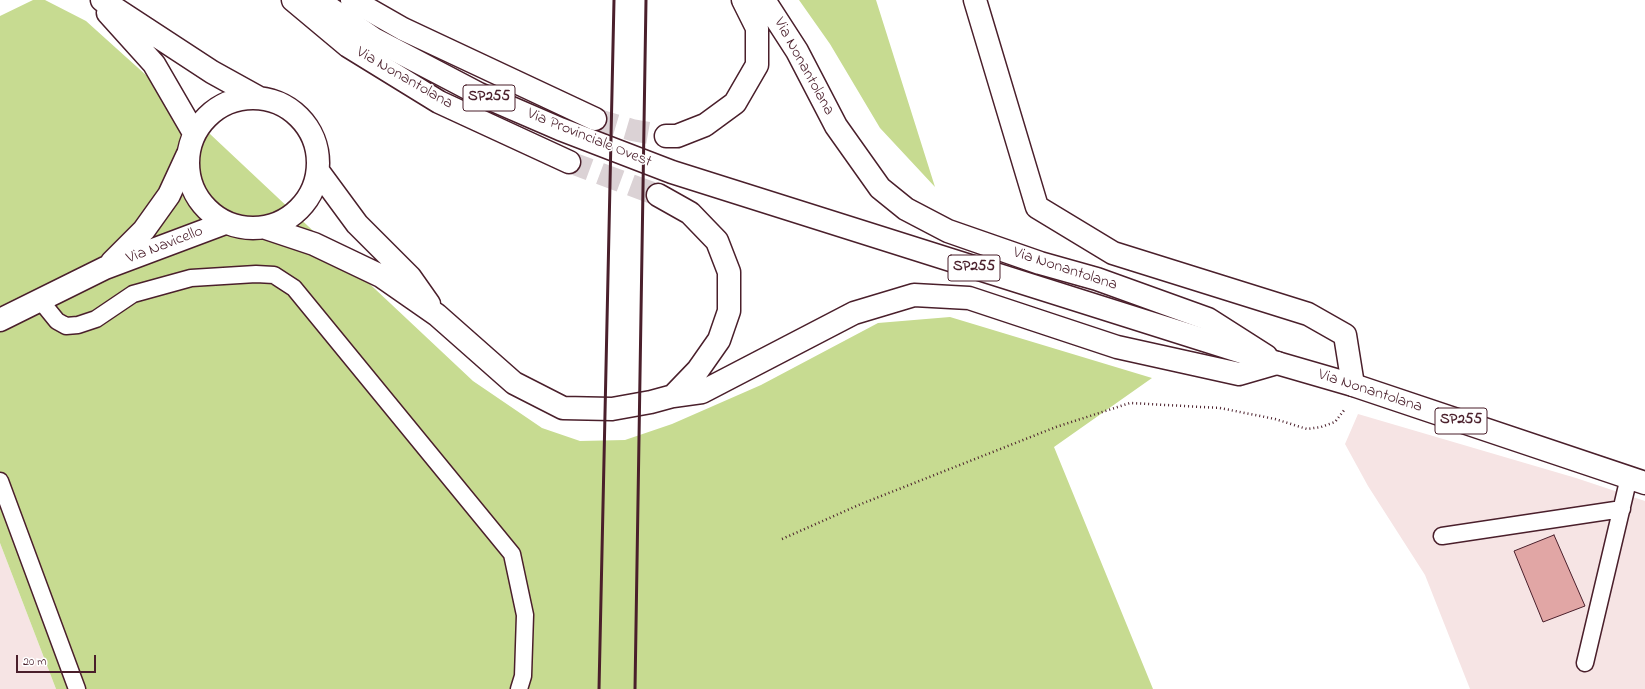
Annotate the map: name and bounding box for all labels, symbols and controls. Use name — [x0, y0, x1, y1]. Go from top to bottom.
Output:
street label: Via Nonantolana — [768, 15, 838, 119]
street label: Via Nonantolana — [352, 44, 456, 114]
road number: SP255 — [463, 85, 515, 111]
street label: Via Provinciale Ovest — [524, 105, 654, 173]
street label: Via Navicello — [124, 223, 206, 269]
street label: Via Nonantolana — [1010, 244, 1120, 296]
road number: SP255 — [948, 255, 1000, 281]
street label: Via Nonantolana — [1315, 366, 1425, 418]
road number: SP255 — [1435, 408, 1487, 434]
scale bar — [18, 647, 98, 673]
text: 20 m — [23, 653, 46, 671]

